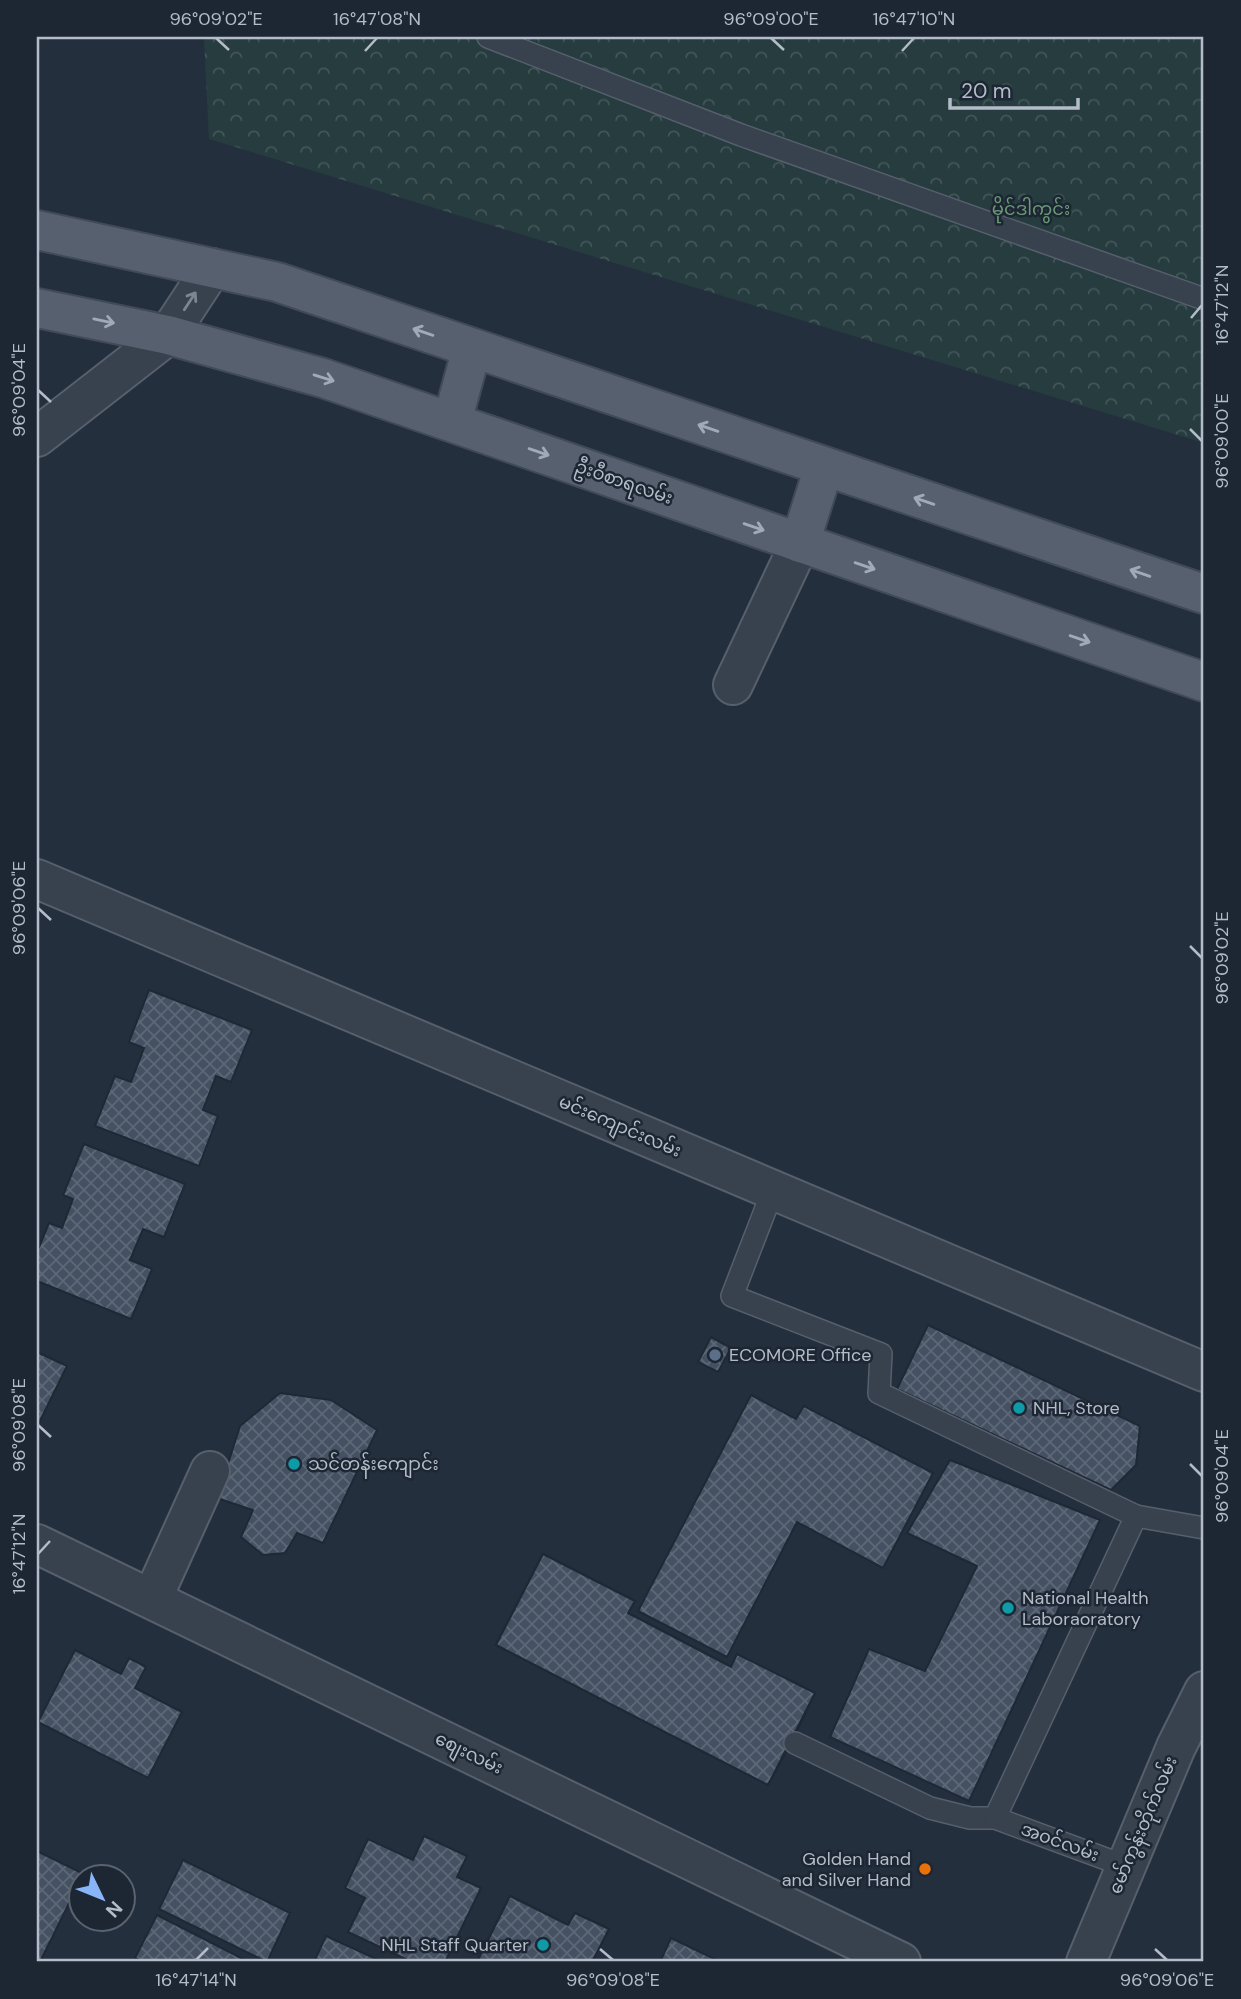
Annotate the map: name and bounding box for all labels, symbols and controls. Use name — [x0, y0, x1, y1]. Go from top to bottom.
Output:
text: 96°09'02"E — [169, 7, 263, 31]
text: 16°47'08"N — [333, 7, 421, 31]
text: 96°09'00"E — [723, 7, 819, 31]
text: 16°47'10"N — [873, 7, 955, 31]
scale bar — [950, 66, 1078, 110]
text: 20 m — [961, 77, 1012, 105]
park label: မိုင်ဒါကွင်း — [992, 195, 1070, 224]
text: 16°47'12"N — [1210, 265, 1234, 345]
one-way arrow — [183, 292, 197, 312]
one-way arrow — [92, 314, 115, 328]
one-way arrow — [412, 325, 434, 338]
text: 96°09'04"E — [7, 343, 31, 437]
one-way arrow — [312, 373, 334, 386]
text: 96°09'00"E — [1210, 393, 1234, 489]
one-way arrow — [698, 421, 720, 433]
one-way arrow — [527, 447, 549, 459]
street label: ဦးဝီစာရလမ်း — [571, 452, 677, 513]
one-way arrow — [913, 493, 935, 506]
one-way arrow — [742, 522, 764, 534]
one-way arrow — [853, 561, 875, 573]
one-way arrow — [1129, 566, 1151, 578]
one-way arrow — [1068, 634, 1090, 647]
text: 96°09'06"E — [7, 861, 31, 955]
text: 96°09'02"E — [1210, 911, 1234, 1005]
street label: မင်းကျောင်းလမ်း — [554, 1088, 685, 1165]
place label: ECOMORE Office — [729, 1343, 871, 1367]
marker: ECOMORE Office — [707, 1347, 723, 1363]
text: 96°09'08"E — [7, 1378, 31, 1472]
place label: NHL, Store — [1033, 1396, 1120, 1420]
marker: NHL, Store — [1011, 1400, 1027, 1416]
text: 96°09'04"E — [1210, 1429, 1234, 1523]
place label: သင်တန်းကျောင်း — [308, 1451, 439, 1479]
marker: သင်တန်းကျောင်း — [286, 1456, 302, 1472]
text: 16°47'12"N — [7, 1514, 31, 1594]
place label: National Health Laboraoratory — [1022, 1586, 1149, 1631]
marker: National Health Laboraoratory — [1000, 1600, 1016, 1616]
street label: စျေးလမ်း — [430, 1725, 507, 1782]
street label: မော်ကွန်းတိုက်လမ်း — [1101, 1752, 1186, 1899]
street label: အ၀င်လမ်း — [1018, 1816, 1103, 1867]
place label: Golden Hand and Silver Hand — [782, 1847, 911, 1892]
marker: Golden Hand and Silver Hand — [917, 1861, 933, 1877]
north arrow — [66, 1862, 136, 1932]
text: N — [100, 1896, 128, 1923]
place label: NHL Staff Quarter — [381, 1933, 529, 1957]
marker: NHL Staff Quarter — [535, 1937, 551, 1953]
text: 16°47'14"N — [155, 1968, 237, 1992]
text: 96°09'08"E — [566, 1968, 660, 1992]
text: 96°09'06"E — [1120, 1968, 1214, 1992]

